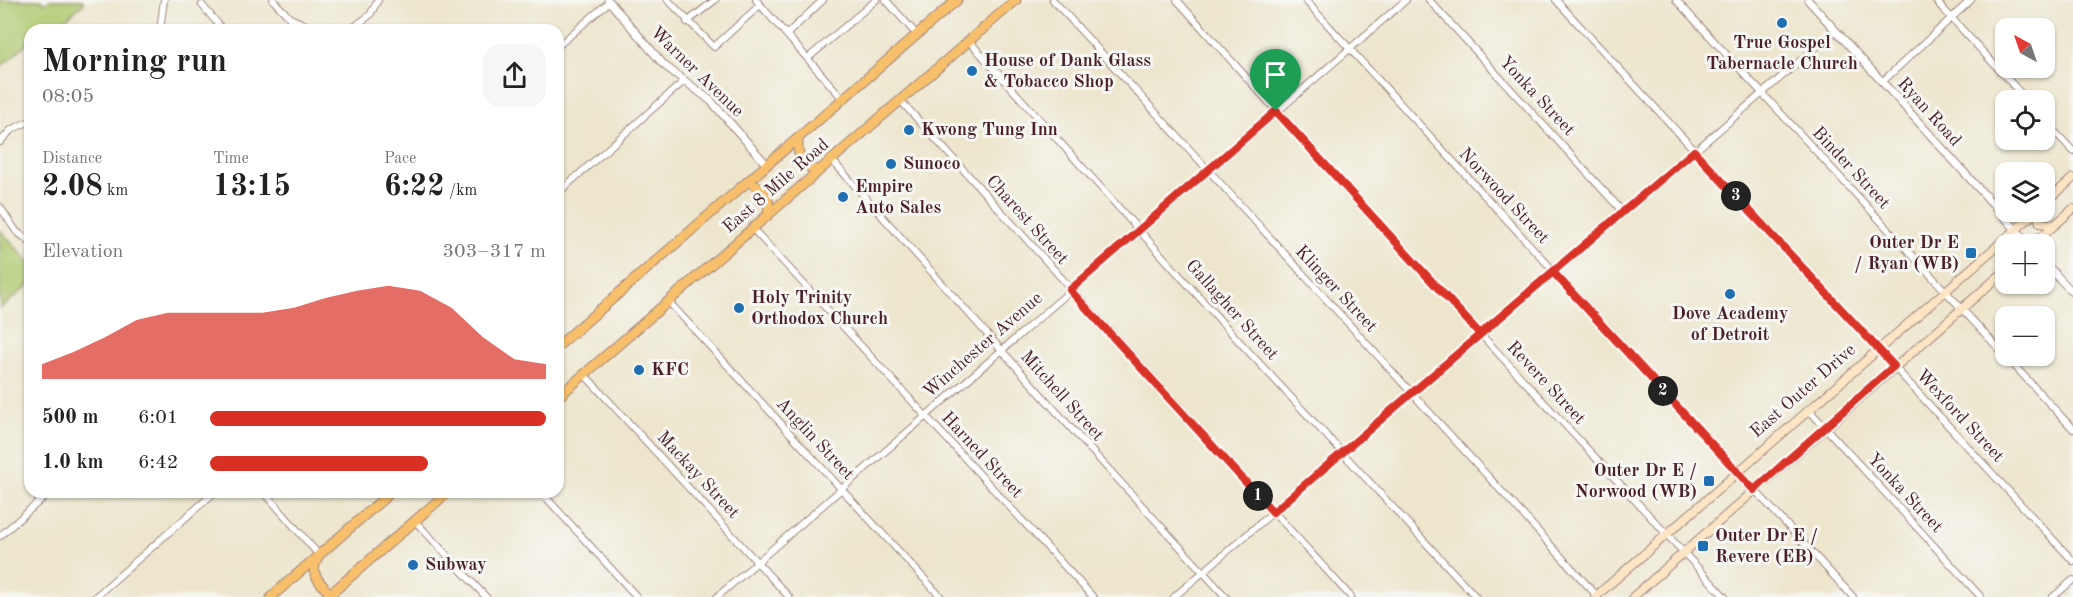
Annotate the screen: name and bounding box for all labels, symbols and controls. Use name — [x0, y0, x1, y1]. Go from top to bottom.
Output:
marker: True Gospel Tabernacle Church — [1775, 16, 1789, 30]
north arrow — [1995, 18, 2055, 78]
map controls — [1995, 18, 2055, 366]
street label: Warner Avenue — [647, 23, 747, 121]
place label: True Gospel Tabernacle Church — [1706, 34, 1858, 73]
button: share — [483, 44, 546, 107]
text: Morning run — [42, 46, 227, 79]
pin — [1250, 49, 1301, 111]
place label: House of Dank Glass & Tobacco Shop — [984, 52, 1151, 91]
street label: Yonka Street — [1496, 53, 1578, 139]
icon: arrive — [1259, 58, 1292, 91]
marker: House of Dank Glass & Tobacco Shop — [965, 64, 979, 78]
street label: Ryan Road — [1894, 74, 1964, 150]
text: 08:05 — [42, 87, 94, 107]
button: locate — [1995, 90, 2055, 150]
place label: Kwong Tung Inn — [921, 121, 1058, 139]
marker: Kwong Tung Inn — [902, 123, 916, 137]
street label: Binder Street — [1809, 124, 1893, 212]
street label: East 8 Mile Road — [719, 135, 833, 237]
street label: Norwood Street — [1455, 145, 1553, 247]
text: Distance — [42, 151, 102, 167]
text: Time — [213, 151, 249, 167]
text: Pace — [384, 151, 416, 167]
place label: Sunoco — [903, 155, 961, 173]
marker: Sunoco — [884, 157, 898, 171]
button: layers — [1995, 162, 2055, 222]
text: 2.08 — [42, 172, 103, 202]
text: 13:15 — [213, 172, 291, 202]
text: 6:22 — [384, 172, 445, 202]
street label: Charest Street — [982, 172, 1072, 268]
place label: Empire Auto Sales — [855, 178, 941, 217]
pin: 3 — [1721, 181, 1751, 211]
text: km — [103, 183, 128, 199]
text: /km — [445, 183, 477, 199]
text: 3 — [1731, 188, 1741, 204]
marker: Empire Auto Sales — [836, 190, 850, 204]
place label: Outer Dr E / Ryan (WB) — [1854, 234, 1959, 273]
button: + — [1995, 234, 2055, 294]
text: Elevation — [42, 242, 123, 262]
text: 303–317 m — [443, 242, 546, 262]
street label: Klinger Street — [1292, 242, 1380, 336]
marker: Outer Dr E / Ryan (WB) — [1964, 246, 1978, 260]
street label: Gallagher Street — [1182, 256, 1282, 364]
marker: Dove Academy of Detroit — [1723, 287, 1737, 301]
place label: Holy Trinity Orthodox Church — [751, 289, 888, 328]
street label: Winchester Avenue — [920, 289, 1046, 401]
marker: Holy Trinity Orthodox Church — [732, 301, 746, 315]
place label: Dove Academy of Detroit — [1672, 305, 1788, 344]
button: − — [1995, 306, 2055, 366]
street label: Revere Street — [1503, 338, 1589, 428]
street label: East Outer Drive — [1747, 341, 1859, 441]
street label: Mitchell Street — [1017, 347, 1107, 445]
place label: KFC — [651, 361, 689, 379]
marker: KFC — [632, 363, 646, 377]
street label: Wexford Street — [1913, 366, 2007, 466]
pin: 2 — [1648, 376, 1678, 406]
text: 2 — [1658, 383, 1668, 399]
street label: Anglin Street — [772, 394, 858, 484]
text: 500 m — [42, 408, 98, 428]
text: 6:01 — [138, 408, 178, 428]
street label: Harned Street — [938, 408, 1026, 502]
street label: Mackay Street — [653, 428, 743, 522]
street label: Yonka Street — [1864, 450, 1946, 536]
text: 1.0 km — [42, 453, 104, 473]
text: 6:42 — [138, 453, 178, 473]
place label: Outer Dr E / Norwood (WB) — [1575, 462, 1697, 501]
marker: Outer Dr E / Norwood (WB) — [1702, 474, 1716, 488]
pin: 1 — [1243, 481, 1273, 511]
text: 1 — [1253, 488, 1263, 504]
place label: Outer Dr E / Revere (EB) — [1715, 527, 1818, 566]
marker: Outer Dr E / Revere (EB) — [1696, 539, 1710, 553]
place label: Subway — [425, 556, 487, 574]
marker: Subway — [406, 558, 420, 572]

